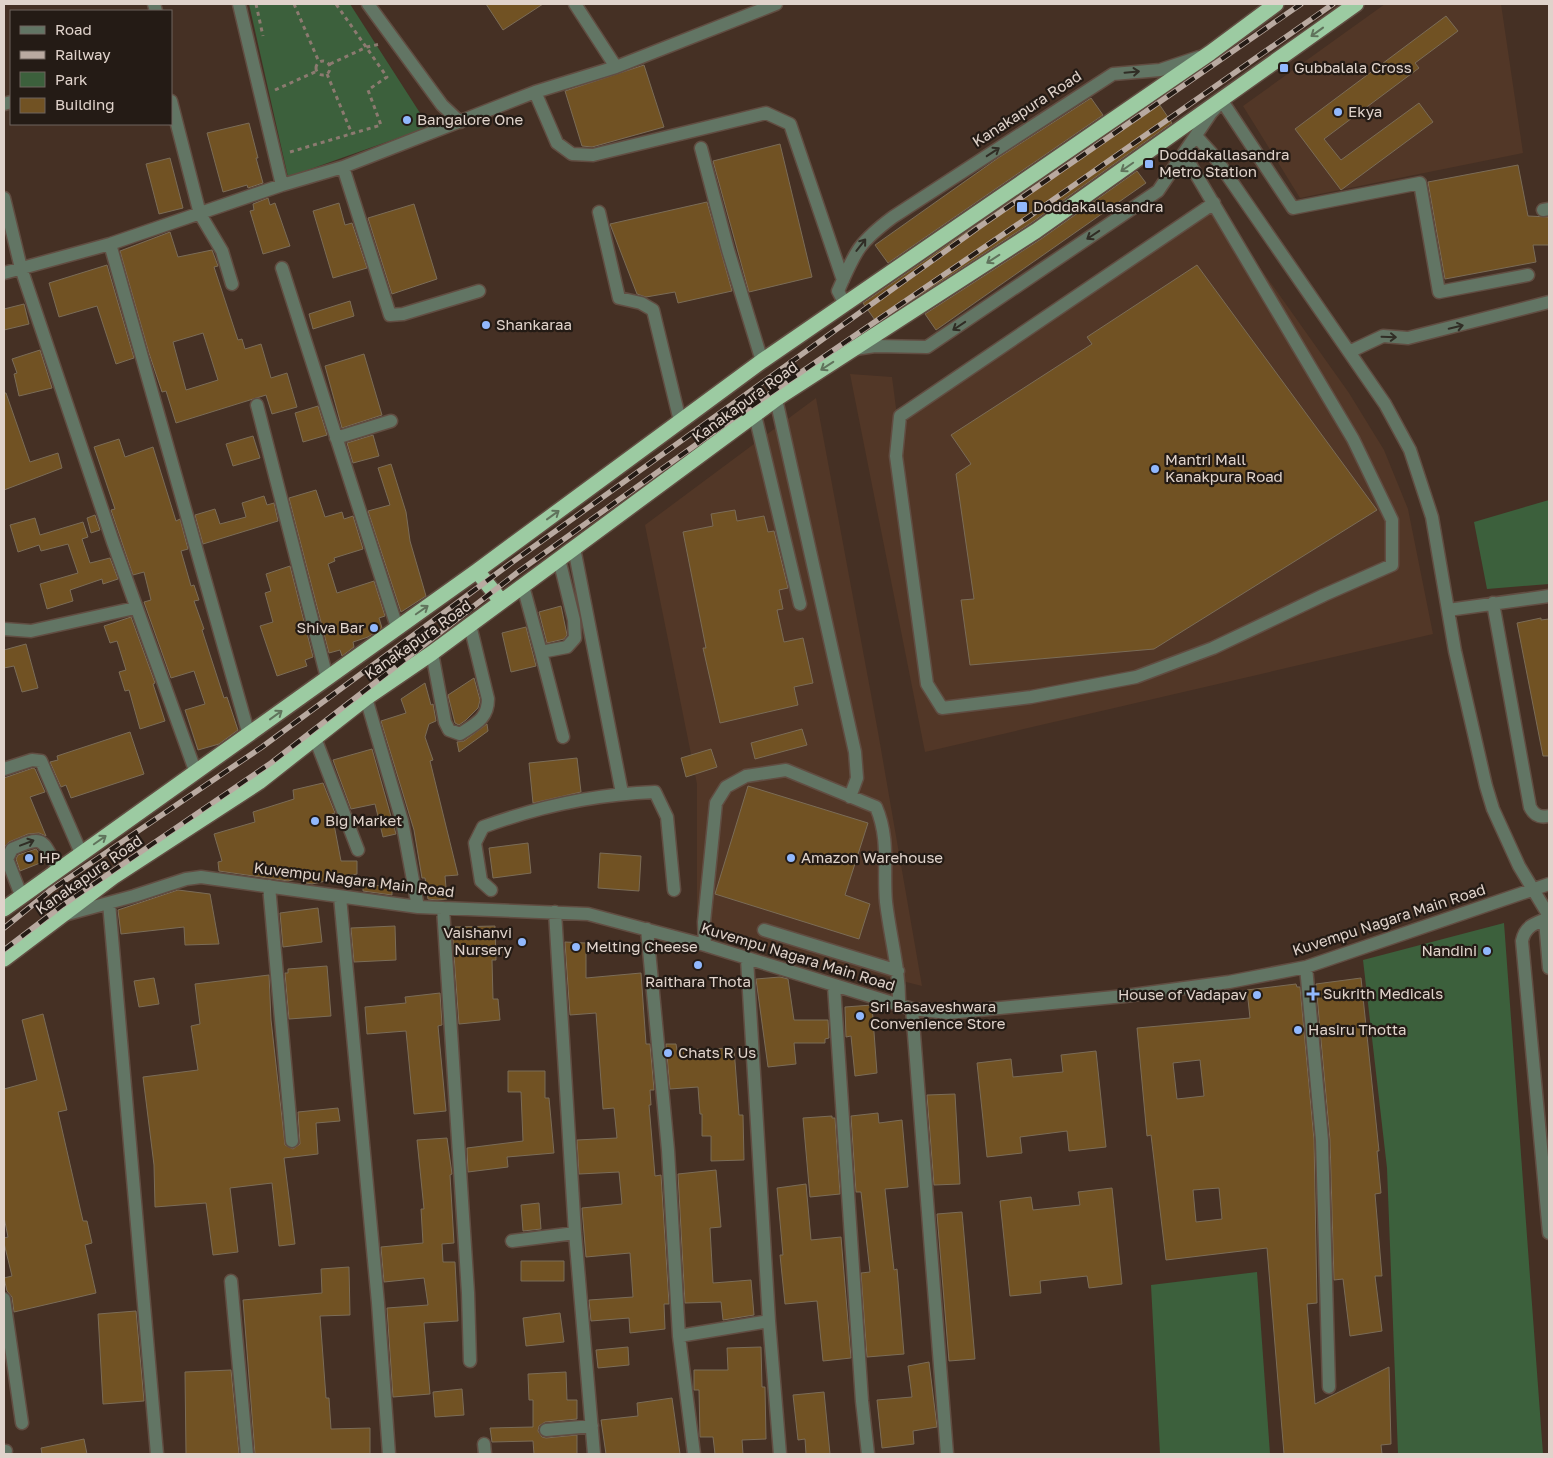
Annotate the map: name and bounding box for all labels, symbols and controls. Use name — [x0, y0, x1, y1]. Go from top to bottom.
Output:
legend — [10, 10, 172, 125]
text: Road — [55, 20, 92, 38]
one-way arrow — [1310, 27, 1324, 37]
text: Railway — [55, 45, 111, 63]
place label: Gubbalala Cross — [1294, 58, 1412, 76]
marker: Gubbalala Cross — [1278, 62, 1290, 74]
street label: Kanakapura Road — [969, 66, 1084, 150]
one-way arrow — [1124, 67, 1140, 77]
text: Park — [55, 70, 88, 88]
text: Building — [55, 95, 115, 113]
place label: Ekya — [1348, 102, 1382, 120]
marker: Ekya — [1332, 106, 1344, 118]
place label: Bangalore One — [417, 110, 524, 128]
marker: Bangalore One — [401, 114, 413, 126]
place label: Doddakallasandra Metro Station — [1159, 145, 1289, 180]
one-way arrow — [986, 147, 1000, 157]
marker: Doddakallasandra Metro Station — [1143, 158, 1155, 170]
one-way arrow — [1121, 162, 1135, 172]
place label: Doddakallasandra — [1033, 197, 1163, 215]
marker: Doddakallasandra — [1015, 200, 1029, 214]
one-way arrow — [1087, 230, 1101, 240]
one-way arrow — [856, 238, 866, 252]
one-way arrow — [987, 254, 1001, 264]
place label: Shankaraa — [496, 315, 572, 333]
marker: Shankaraa — [480, 319, 492, 331]
one-way arrow — [952, 321, 966, 331]
one-way arrow — [1447, 322, 1463, 331]
one-way arrow — [1381, 333, 1397, 342]
street label: Kanakapura Road — [688, 357, 801, 446]
one-way arrow — [820, 360, 834, 371]
place label: Mantri Mall Kanakpura Road — [1165, 450, 1283, 485]
marker: Mantri Mall Kanakpura Road — [1149, 463, 1161, 475]
one-way arrow — [546, 509, 559, 520]
street label: Kanakapura Road — [361, 596, 474, 683]
one-way arrow — [414, 605, 428, 615]
place label: Shiva Bar — [297, 618, 364, 636]
marker: Shiva Bar — [368, 622, 380, 634]
one-way arrow — [269, 710, 283, 720]
place label: Big Market — [325, 811, 402, 829]
marker: Big Market — [309, 815, 321, 827]
street label: Kanakapura Road — [32, 831, 145, 918]
one-way arrow — [93, 835, 107, 845]
one-way arrow — [19, 838, 34, 847]
place label: HP — [39, 848, 60, 866]
place label: Amazon Warehouse — [801, 848, 943, 866]
marker: HP — [23, 852, 35, 864]
marker: Amazon Warehouse — [785, 852, 797, 864]
street label: Kuvempu Nagara Main Road — [253, 858, 455, 900]
street label: Kuvempu Nagara Main Road — [1290, 879, 1487, 959]
street label: Kuvempu Nagara Main Road — [699, 918, 897, 994]
place label: Vaishanvi Nursery — [443, 923, 513, 958]
marker: Vaishanvi Nursery — [516, 936, 528, 948]
place label: Melting Cheese — [586, 937, 698, 955]
marker: Melting Cheese — [570, 941, 582, 953]
place label: Nandini — [1421, 941, 1477, 959]
marker: Nandini — [1481, 945, 1493, 957]
marker: Raithara Thota — [692, 959, 704, 971]
place label: Raithara Thota — [645, 972, 751, 990]
place label: Sukrith Medicals — [1323, 984, 1443, 1002]
place label: House of Vadapav — [1118, 985, 1248, 1003]
marker: Sukrith Medicals — [1307, 988, 1319, 1000]
marker: House of Vadapav — [1251, 989, 1263, 1001]
place label: Sri Basaveshwara Convenience Store — [870, 997, 1006, 1032]
marker: Sri Basaveshwara Convenience Store — [854, 1010, 866, 1022]
place label: Hasiru Thotta — [1308, 1020, 1406, 1038]
marker: Hasiru Thotta — [1292, 1024, 1304, 1036]
place label: Chats R Us — [678, 1043, 756, 1061]
marker: Chats R Us — [662, 1047, 674, 1059]

